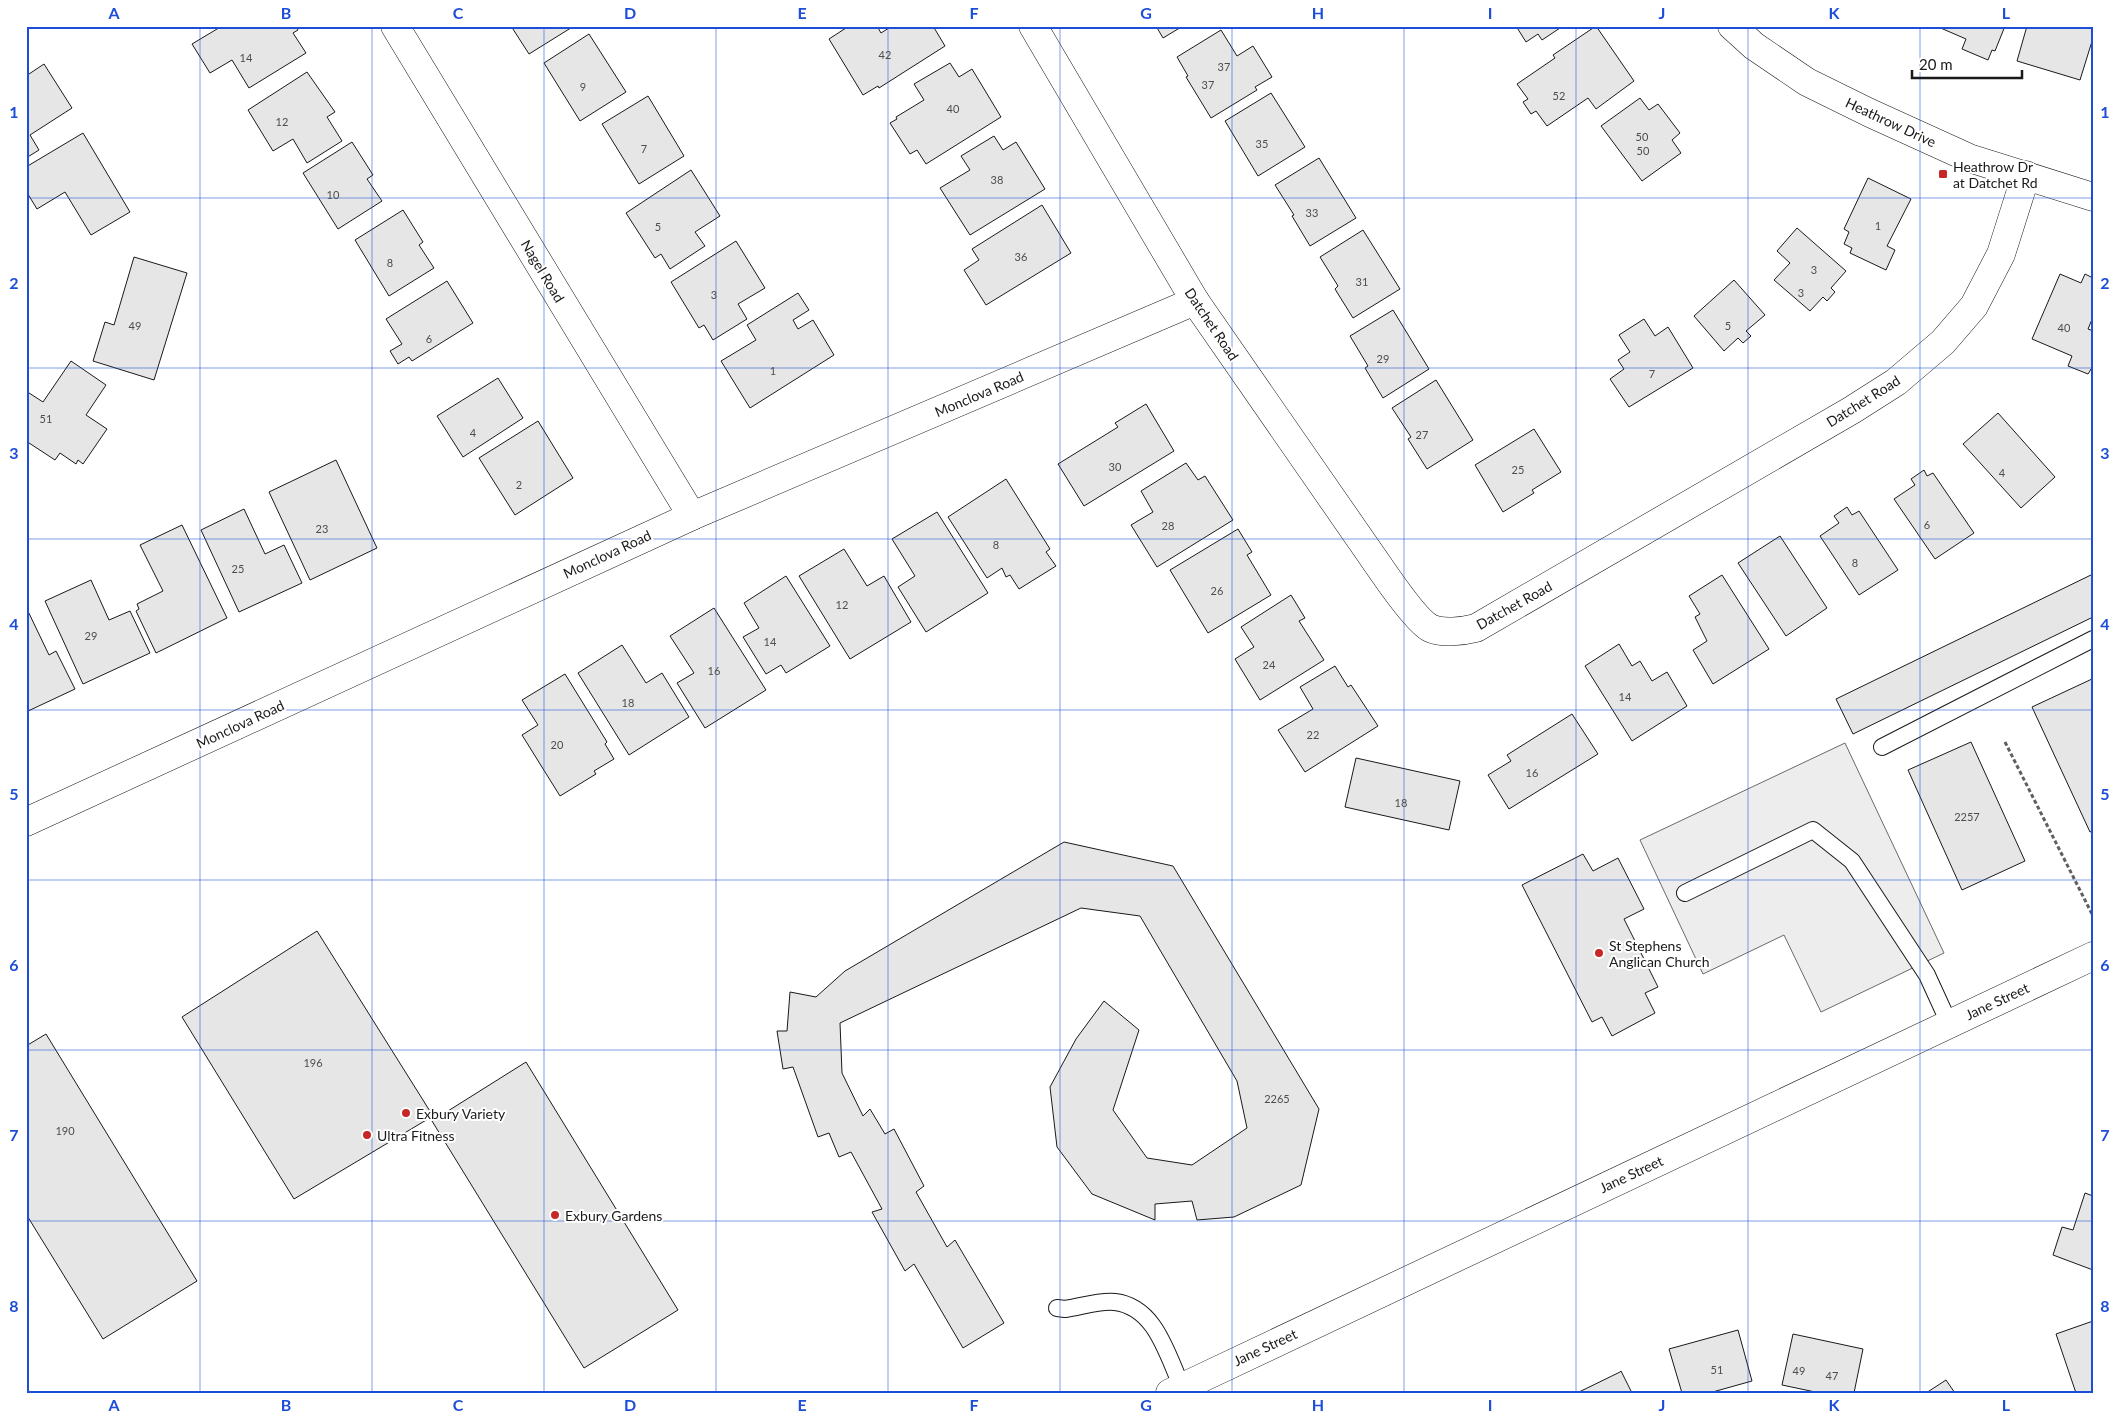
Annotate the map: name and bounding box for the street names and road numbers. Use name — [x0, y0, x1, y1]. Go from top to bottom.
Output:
street label: Heathrow Drive — [1843, 94, 1939, 150]
street label: Nagel Road — [518, 237, 568, 305]
street label: Datchet Road — [1182, 285, 1242, 363]
street label: Monclova Road — [932, 368, 1026, 420]
street label: Datchet Road — [1823, 372, 1903, 430]
street label: Monclova Road — [560, 526, 654, 582]
street label: Datchet Road — [1473, 577, 1555, 633]
street label: Monclova Road — [193, 696, 287, 752]
street label: Jane Street — [1962, 979, 2032, 1023]
street label: Jane Street — [1596, 1152, 1666, 1196]
street label: Jane Street — [1230, 1325, 1300, 1369]

